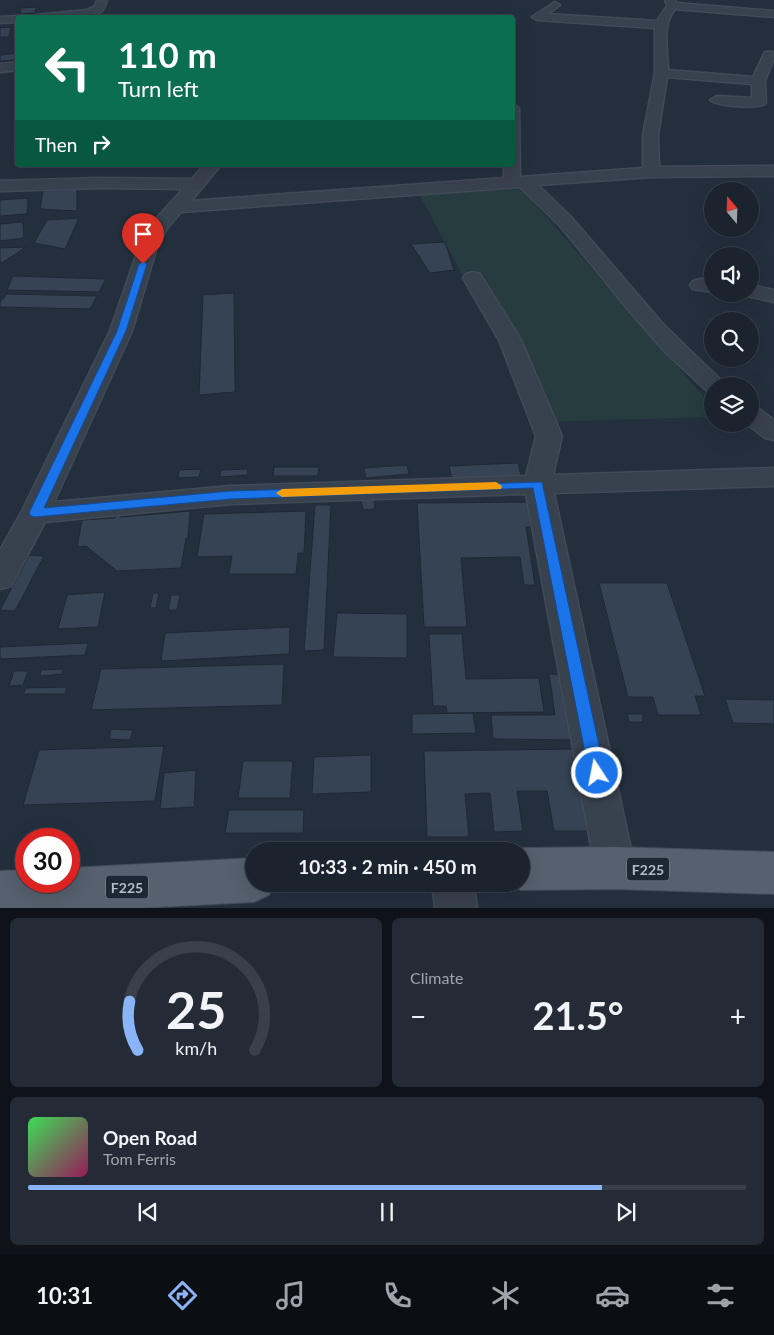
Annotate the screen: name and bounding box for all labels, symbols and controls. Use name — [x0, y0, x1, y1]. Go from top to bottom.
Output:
text: 110 m — [118, 33, 217, 75]
icon: left — [35, 35, 100, 100]
text: Turn left — [118, 75, 199, 102]
icon: right — [87, 130, 115, 158]
text: Then — [35, 133, 77, 156]
north arrow — [704, 182, 759, 238]
map controls — [704, 182, 759, 432]
pin — [122, 213, 164, 264]
icon: arrive — [129, 220, 157, 248]
button: sound — [704, 247, 759, 302]
button: search — [704, 312, 759, 367]
button: layers — [704, 377, 759, 432]
position arrow — [570, 746, 622, 798]
speed limit sign: 30 — [15, 828, 80, 893]
text: 10:33 · 2 min · 450 m — [298, 855, 477, 878]
road number: F225 — [627, 858, 669, 881]
road number: F225 — [106, 876, 148, 899]
text: Climate — [410, 968, 463, 987]
text: 25 — [166, 978, 226, 1040]
text: 21.5° — [533, 992, 623, 1038]
text: − — [410, 999, 426, 1033]
text: + — [730, 999, 746, 1033]
text: km/h — [175, 1037, 217, 1059]
text: Open Road — [103, 1126, 197, 1149]
text: Tom Ferris — [103, 1149, 176, 1168]
icon: previous — [134, 1198, 162, 1226]
icon: pause — [373, 1198, 401, 1226]
icon: next — [612, 1198, 640, 1226]
icon: directions — [165, 1278, 200, 1313]
icon: music — [273, 1278, 308, 1313]
icon: phone — [380, 1278, 415, 1313]
icon: climate — [488, 1278, 523, 1313]
icon: car — [595, 1278, 630, 1313]
icon: filters — [703, 1278, 738, 1313]
text: 10:31 — [36, 1282, 93, 1309]

